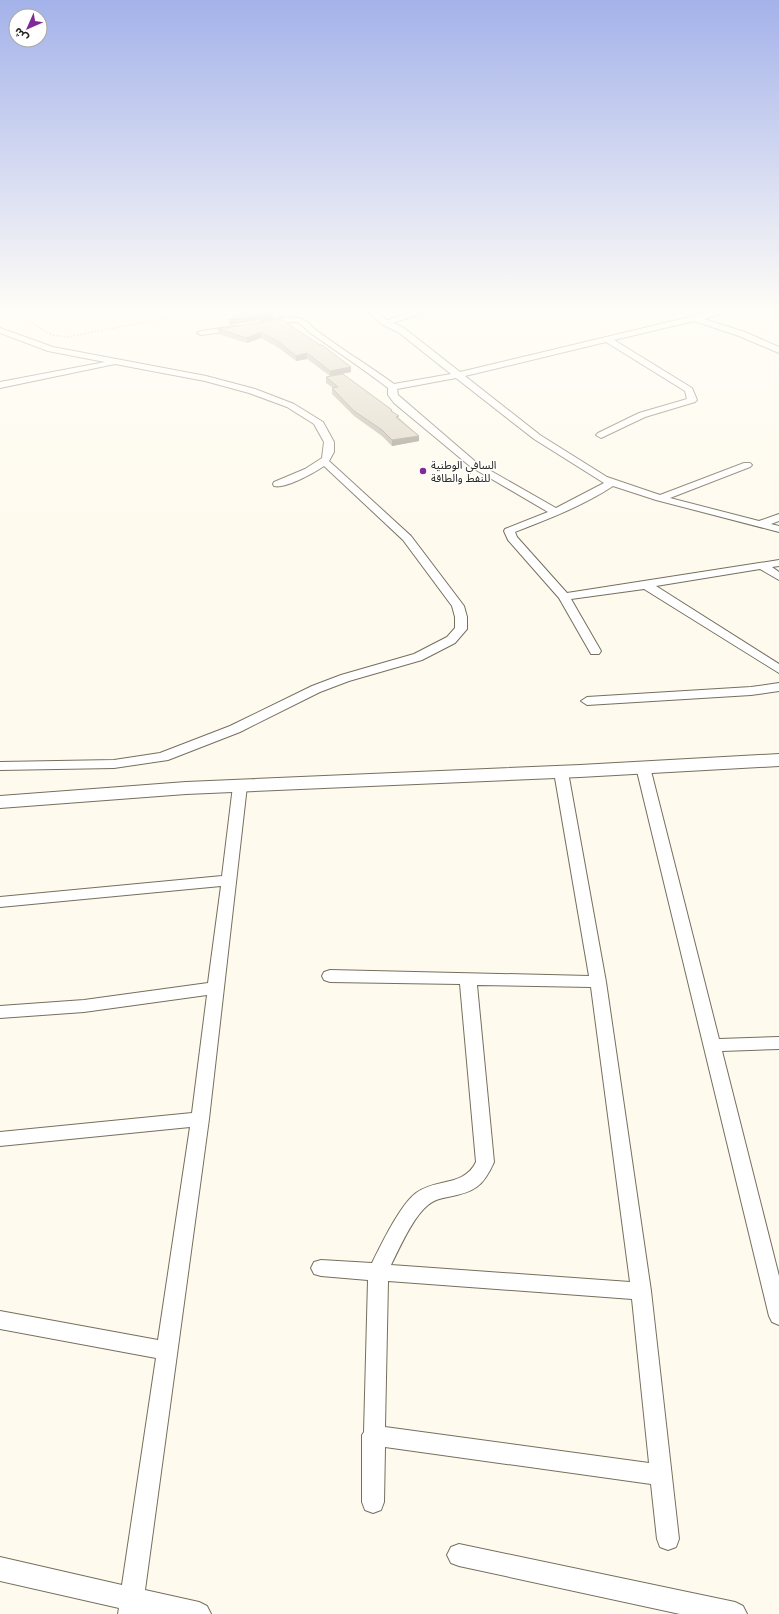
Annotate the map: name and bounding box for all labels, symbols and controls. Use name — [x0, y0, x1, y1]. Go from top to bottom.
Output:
north arrow — [8, 8, 48, 48]
text: ش — [11, 25, 31, 45]
place label: السافي الوطنية للنفط والطاقة — [431, 459, 496, 485]
marker: السافي الوطنية للنفط والطاقة — [418, 466, 428, 476]

